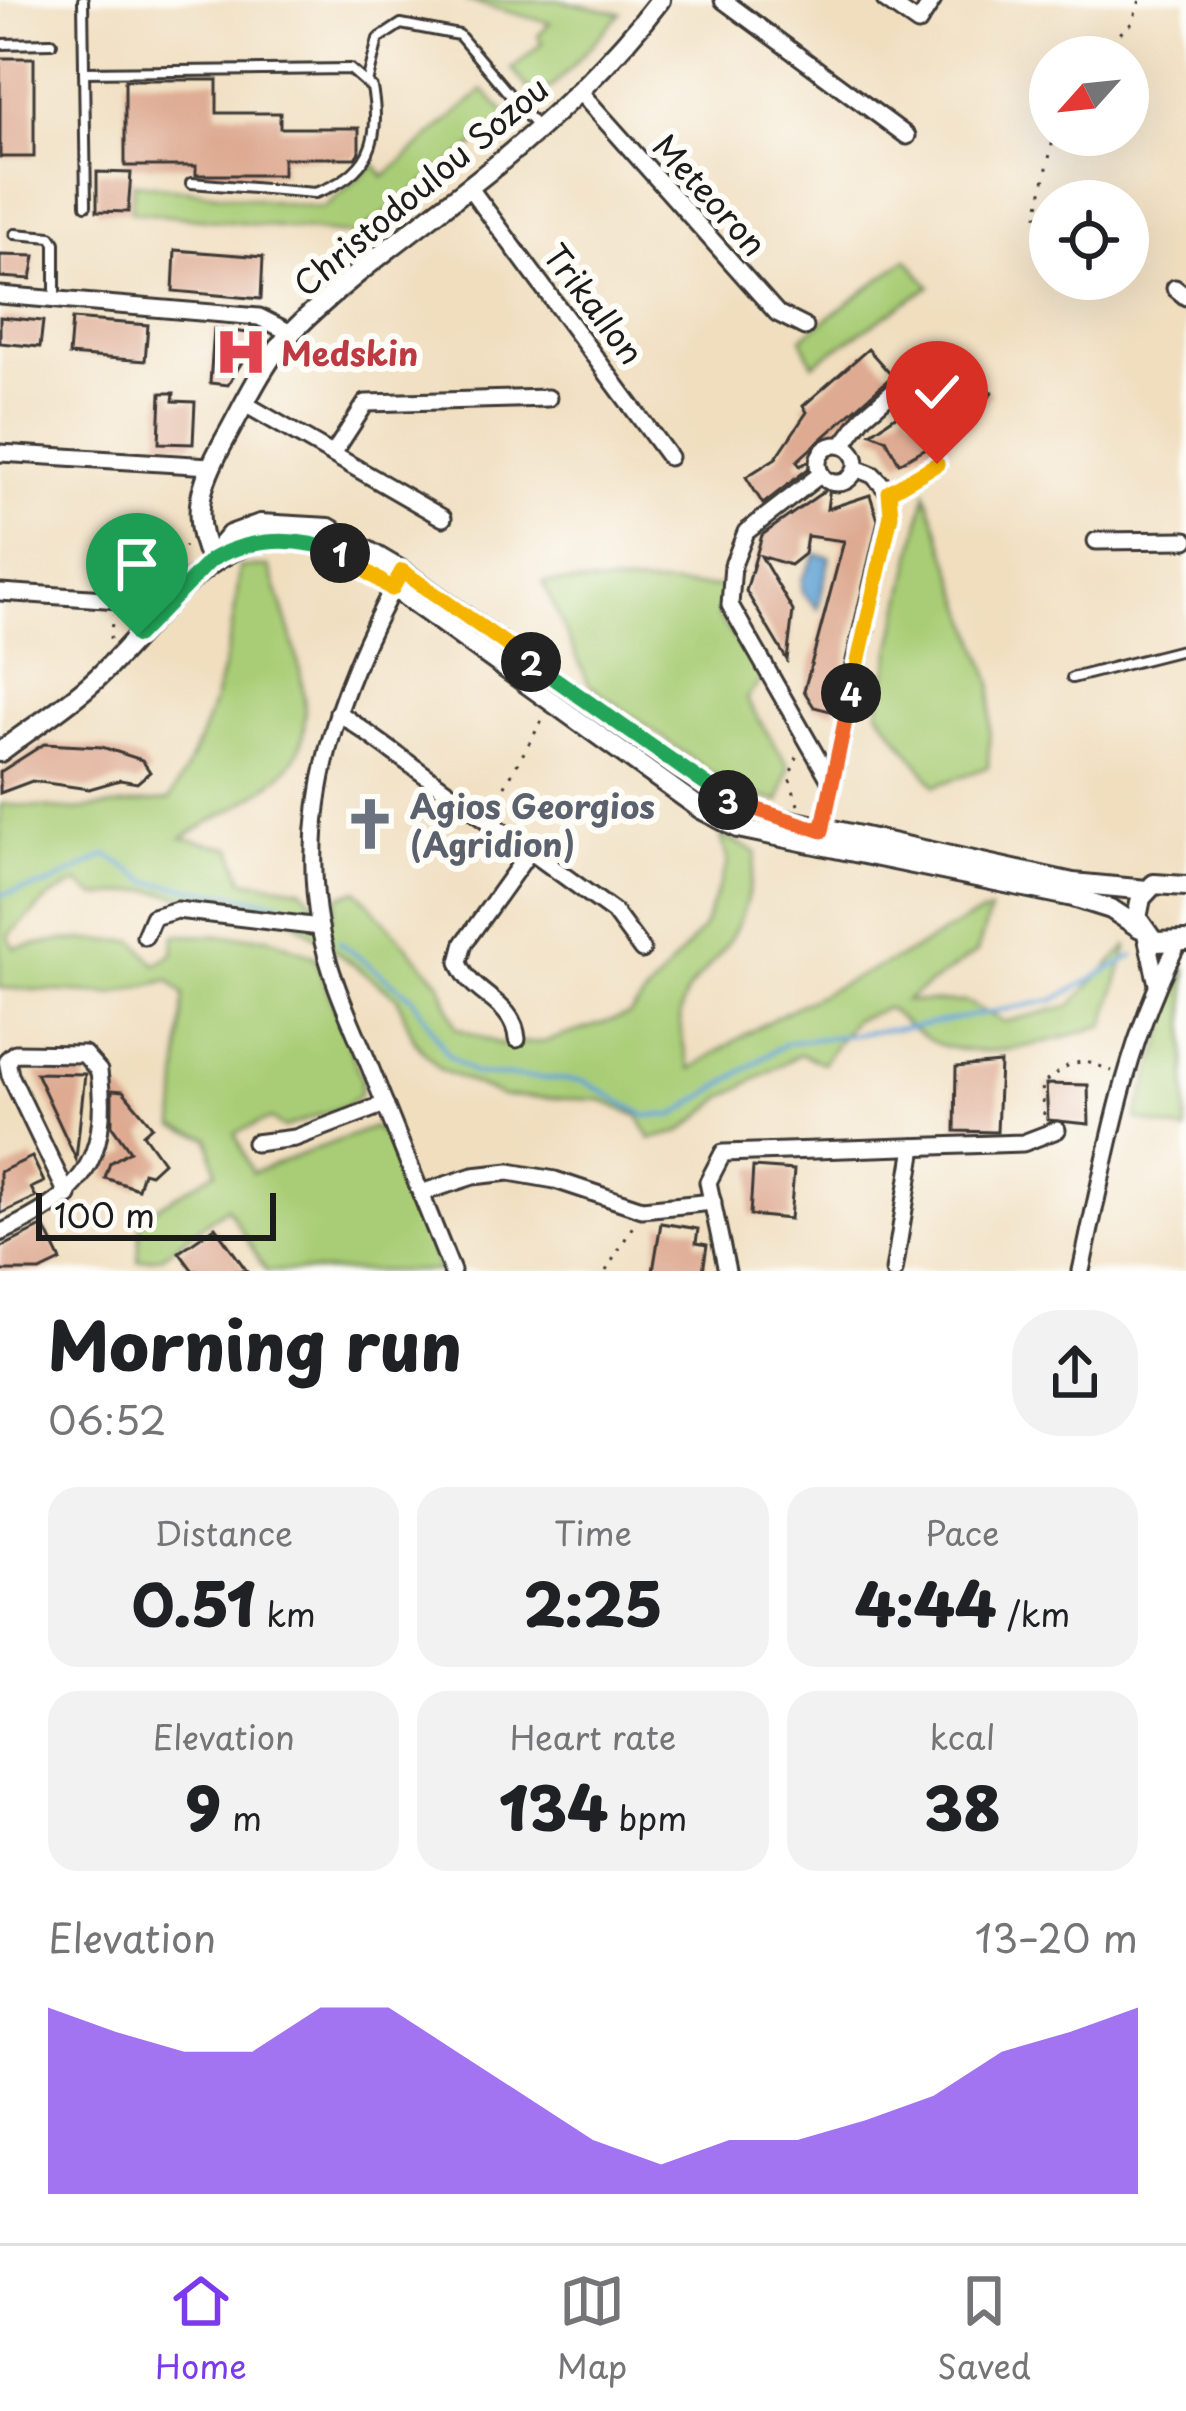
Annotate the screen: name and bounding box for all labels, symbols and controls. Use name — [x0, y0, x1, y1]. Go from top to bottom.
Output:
north arrow — [1029, 36, 1149, 156]
map controls — [1029, 36, 1149, 300]
street label: Christodoulou Sozou — [281, 63, 559, 307]
street label: Meteoron — [642, 122, 780, 266]
button: locate — [1029, 180, 1149, 300]
street label: Trikallon — [533, 232, 657, 374]
hospital icon: Medskin — [212, 323, 270, 381]
place label: Medskin — [281, 327, 418, 377]
pin — [886, 341, 988, 464]
icon: check — [904, 359, 970, 425]
pin — [86, 513, 188, 636]
pin: 1 — [310, 523, 370, 583]
text: 1 — [332, 528, 348, 578]
icon: arrive — [104, 531, 170, 597]
pin: 2 — [501, 632, 561, 692]
text: 2 — [519, 637, 543, 687]
pin: 4 — [821, 663, 881, 723]
text: 4 — [840, 668, 862, 718]
pin: 3 — [698, 770, 758, 830]
text: 3 — [717, 775, 739, 825]
place label: Agios Georgios (Agridion) — [410, 780, 655, 868]
church icon: Agios Georgios (Agridion) — [341, 795, 399, 853]
scale bar — [36, 1187, 276, 1240]
text: 100 m — [54, 1189, 155, 1239]
text: Morning run — [48, 1294, 462, 1393]
button: share — [1012, 1310, 1138, 1436]
text: 06:52 — [48, 1389, 166, 1448]
text: Distance — [154, 1507, 293, 1557]
text: Time — [554, 1507, 632, 1557]
text: Pace — [925, 1507, 1000, 1557]
text: 0.51 — [131, 1557, 256, 1647]
text: 2:25 — [523, 1557, 663, 1647]
text: 4:44 — [854, 1557, 996, 1647]
text: km — [256, 1588, 316, 1638]
text: /km — [996, 1588, 1070, 1638]
text: Elevation — [152, 1711, 295, 1761]
text: Heart rate — [510, 1711, 676, 1761]
text: kcal — [929, 1711, 995, 1761]
text: 9 — [185, 1761, 221, 1851]
text: 134 — [499, 1761, 608, 1851]
text: 38 — [924, 1761, 1001, 1851]
text: m — [221, 1792, 262, 1842]
text: bpm — [608, 1792, 687, 1842]
text: Elevation — [48, 1907, 216, 1966]
text: 13–20 m — [975, 1907, 1138, 1966]
tab: Home — [155, 2268, 247, 2390]
tab: Map — [557, 2268, 627, 2390]
tab: Saved — [937, 2268, 1031, 2390]

